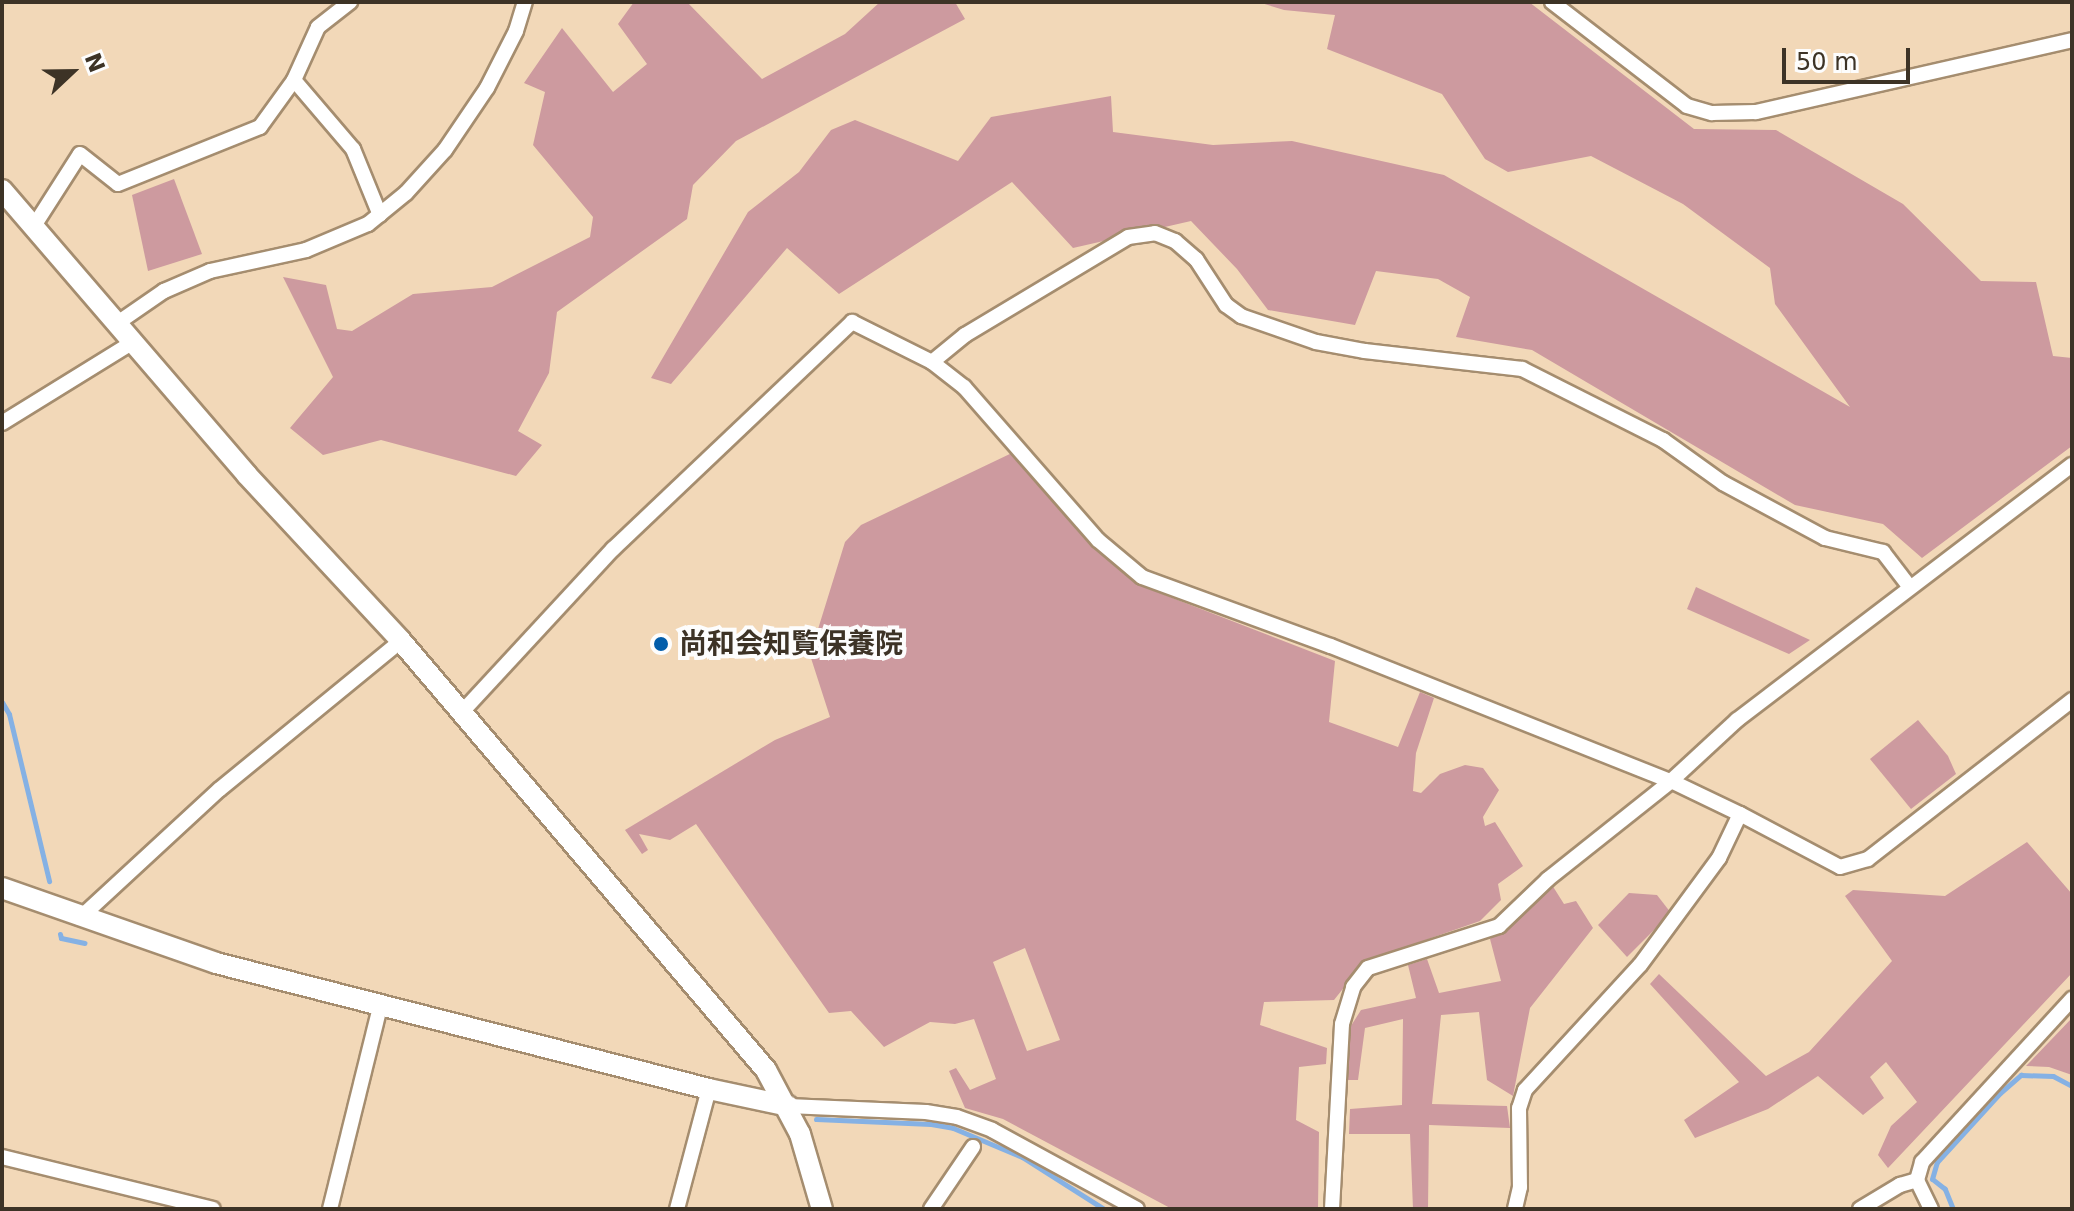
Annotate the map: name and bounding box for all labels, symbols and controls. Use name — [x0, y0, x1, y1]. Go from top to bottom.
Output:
north arrow — [32, 32, 112, 112]
scale bar — [1786, 32, 1914, 82]
text: 50 m — [1796, 48, 1858, 76]
text: N — [80, 50, 110, 76]
place label: 尚和会知覧保養院 — [679, 627, 903, 661]
marker: 尚和会知覧保養院 — [650, 633, 672, 655]

